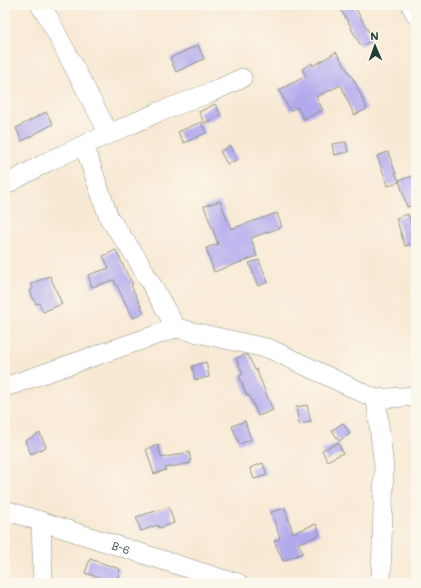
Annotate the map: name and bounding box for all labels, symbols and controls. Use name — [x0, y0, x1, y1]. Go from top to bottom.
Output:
north arrow — [355, 26, 395, 66]
text: N — [370, 28, 379, 43]
street label: B-6 — [110, 537, 132, 557]

